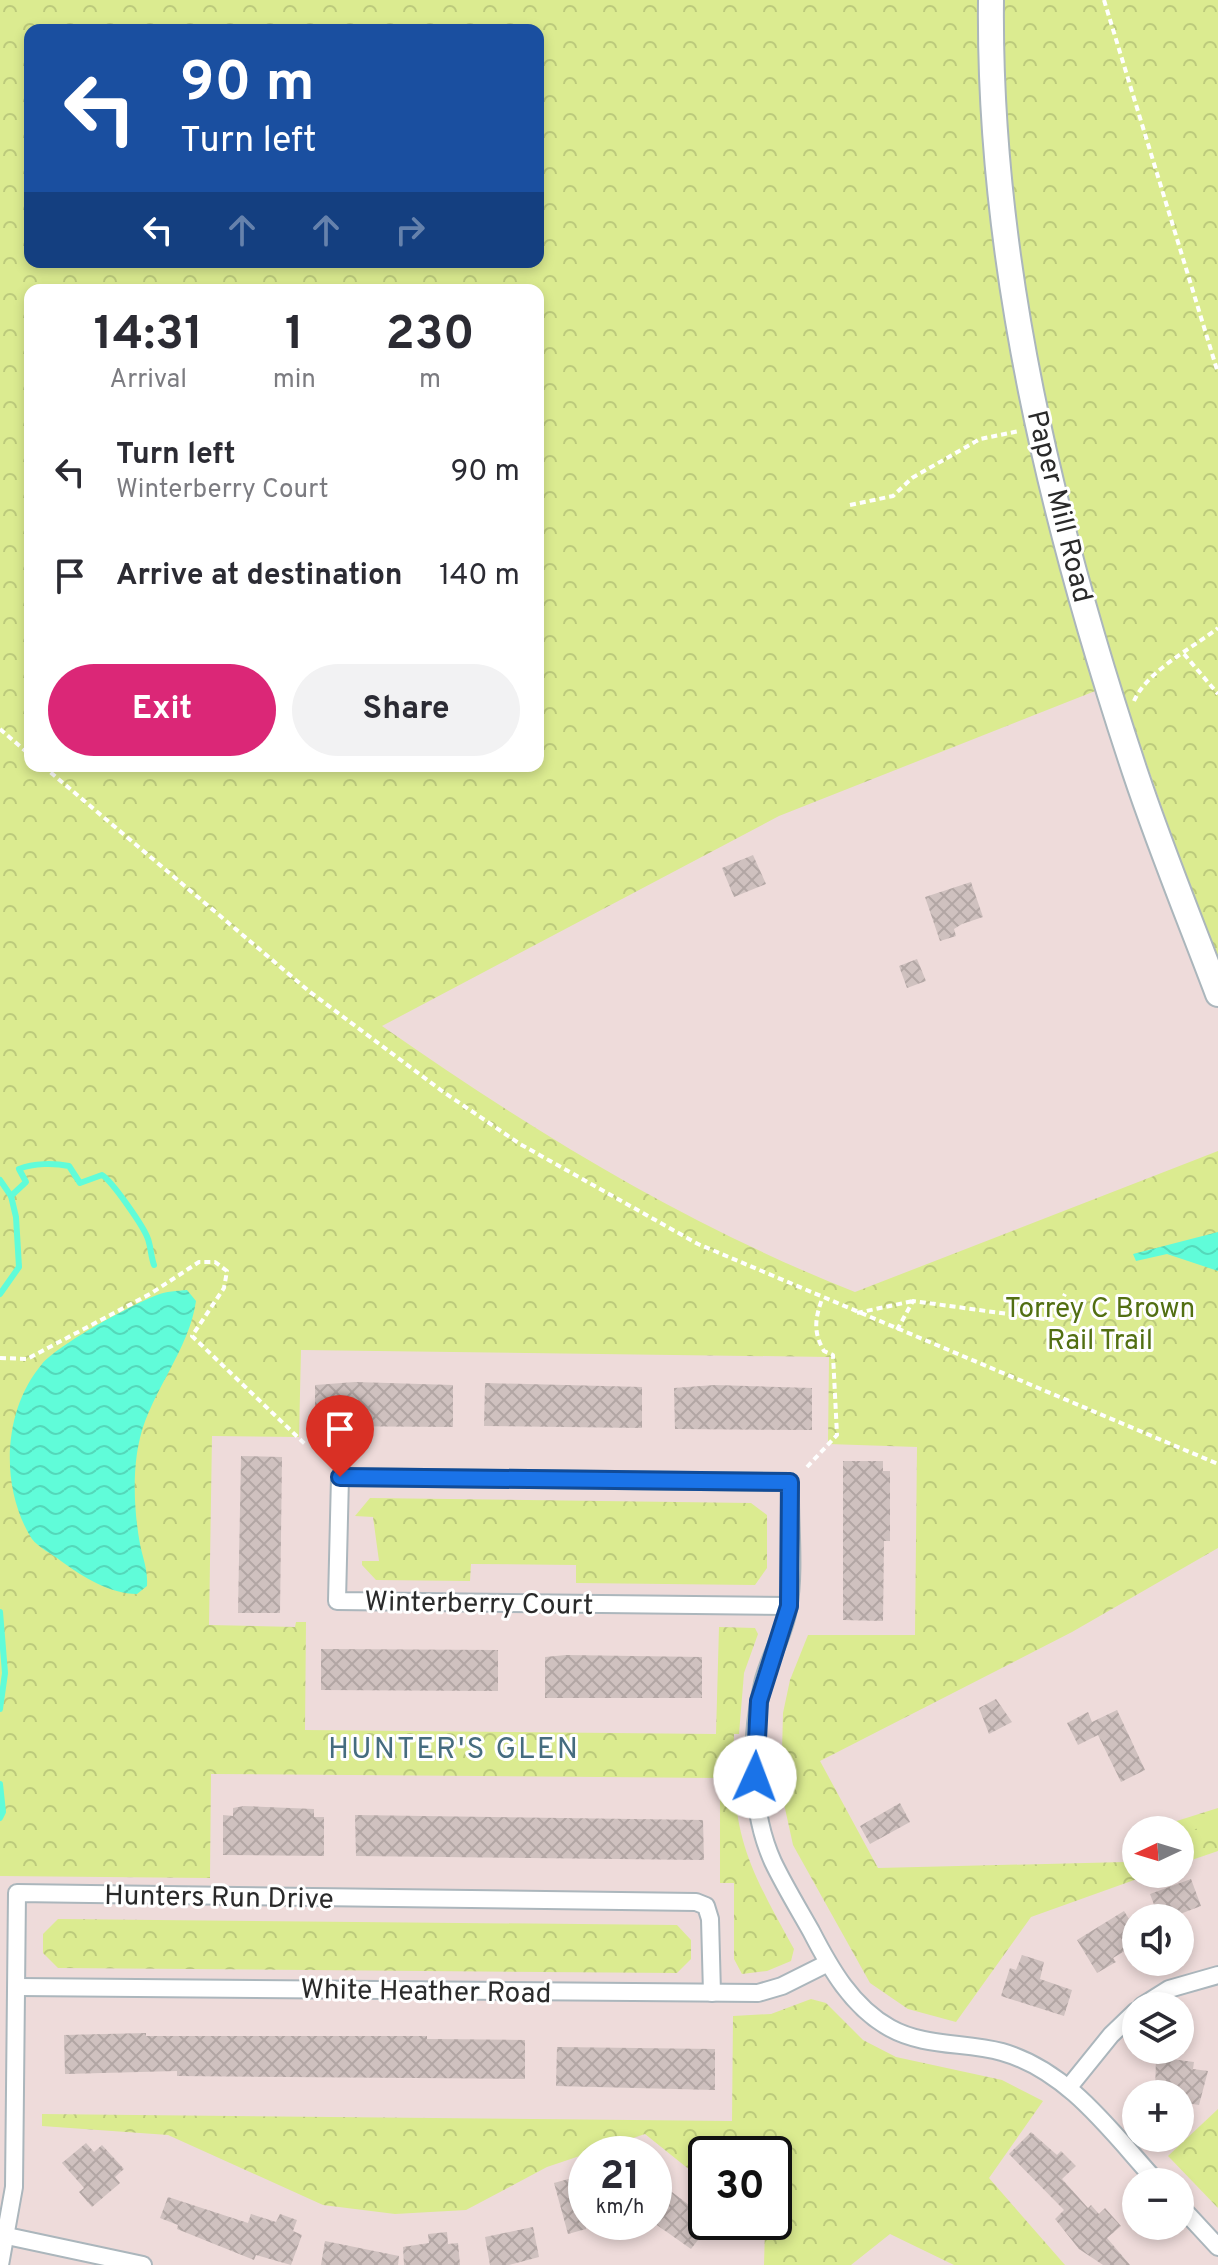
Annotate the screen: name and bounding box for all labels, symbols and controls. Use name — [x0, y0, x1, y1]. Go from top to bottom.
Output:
text: 90 m — [180, 50, 315, 120]
icon: left — [48, 56, 152, 160]
text: Turn left — [180, 119, 317, 165]
icon: left — [136, 208, 180, 252]
icon: ahead — [220, 208, 264, 252]
icon: ahead — [304, 208, 348, 252]
icon: right — [388, 208, 432, 252]
text: 14:31 — [94, 306, 203, 366]
text: 1 — [285, 306, 304, 366]
text: 230 — [386, 306, 474, 366]
text: Arrival — [110, 364, 187, 397]
text: min — [273, 364, 316, 397]
text: m — [419, 364, 441, 397]
street label: Paper Mill Road — [1017, 407, 1099, 607]
text: Turn left — [116, 437, 236, 474]
icon: left — [48, 450, 92, 494]
text: 90 m — [451, 454, 520, 491]
text: Winterberry Court — [116, 474, 329, 507]
icon: arrive — [48, 554, 92, 598]
text: Arrive at destination — [116, 558, 402, 595]
text: 140 m — [439, 558, 520, 595]
button: Exit — [48, 664, 276, 756]
button: Share — [292, 664, 520, 756]
park label: Torrey C Brown Rail Trail — [1005, 1292, 1195, 1360]
pin — [306, 1395, 374, 1477]
icon: arrive — [318, 1407, 362, 1451]
street label: Winterberry Court — [364, 1585, 594, 1625]
district label: HUNTER'S GLEN — [328, 1732, 580, 1769]
position arrow — [713, 1735, 797, 1819]
north arrow — [1122, 1816, 1194, 1888]
map controls — [1122, 1816, 1194, 2240]
street label: Hunters Run Drive — [104, 1879, 334, 1919]
button: sound — [1122, 1904, 1194, 1976]
street label: White Heather Road — [300, 1973, 552, 2013]
button: layers — [1122, 1992, 1194, 2064]
button: + — [1122, 2080, 1194, 2152]
speed limit sign: 30 — [688, 2136, 792, 2240]
text: 21 — [600, 2153, 640, 2203]
button: − — [1122, 2168, 1194, 2240]
text: km/h — [596, 2195, 644, 2221]

